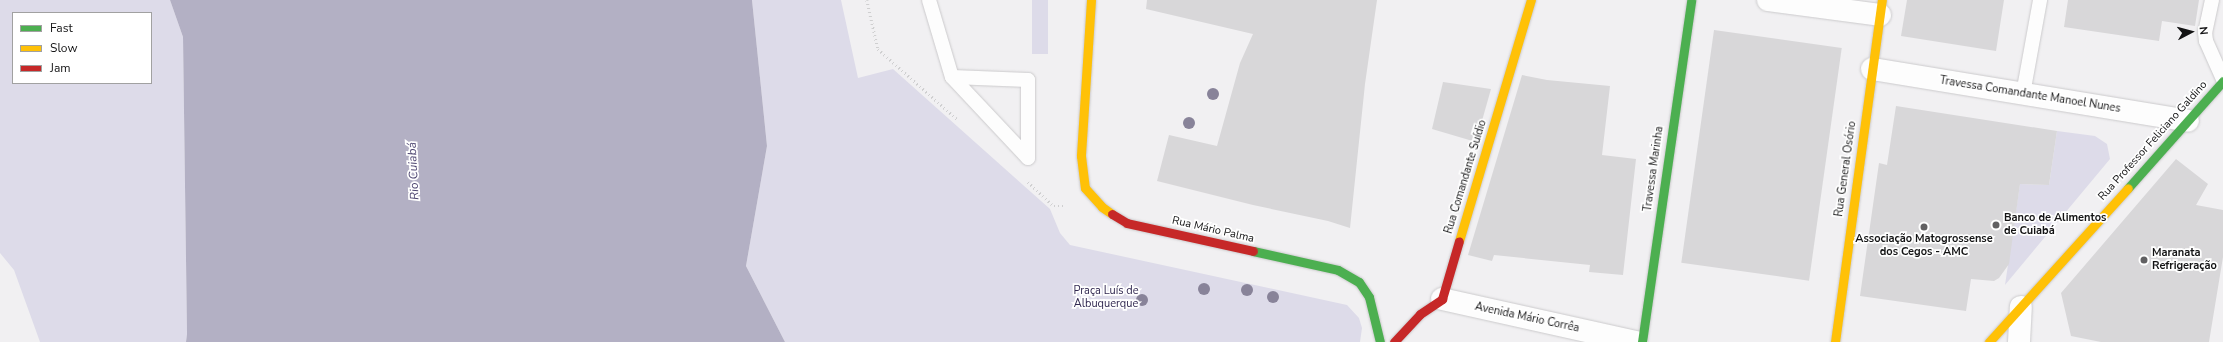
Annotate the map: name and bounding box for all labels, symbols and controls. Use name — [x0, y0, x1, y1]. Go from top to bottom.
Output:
legend — [12, 12, 152, 84]
north arrow — [2171, 12, 2211, 52]
text: Fast — [50, 20, 73, 36]
text: N — [2196, 26, 2211, 36]
text: Slow — [50, 40, 78, 56]
text: Jam — [50, 60, 71, 76]
street label: Travessa Comandante Manoel Nunes — [1939, 74, 2121, 116]
street label: Rua Professor Feliciano Galdino — [2096, 79, 2210, 203]
street label: Rua Comandante Suídio — [1442, 118, 1490, 236]
street label: Rua General Osório — [1833, 120, 1859, 218]
street label: Travessa Marinha — [1641, 125, 1667, 213]
water label: Rio Cuiabá — [405, 142, 423, 200]
place label: Banco de Alimentos de Cuiabá — [2004, 212, 2106, 238]
street label: Rua Mário Palma — [1171, 214, 1255, 246]
marker: Banco de Alimentos de Cuiabá — [1991, 220, 2001, 230]
marker: Associação Matogrossense dos Cegos - AMC — [1919, 222, 1929, 232]
place label: Associação Matogrossense dos Cegos - AMC — [1855, 233, 1993, 259]
place label: Maranata Refrigeração — [2152, 247, 2217, 273]
marker: Maranata Refrigeração — [2139, 255, 2149, 265]
park label: Praça Luís de Albuquerque — [1073, 285, 1139, 311]
street label: Avenida Mário Corrêa — [1474, 300, 1580, 336]

